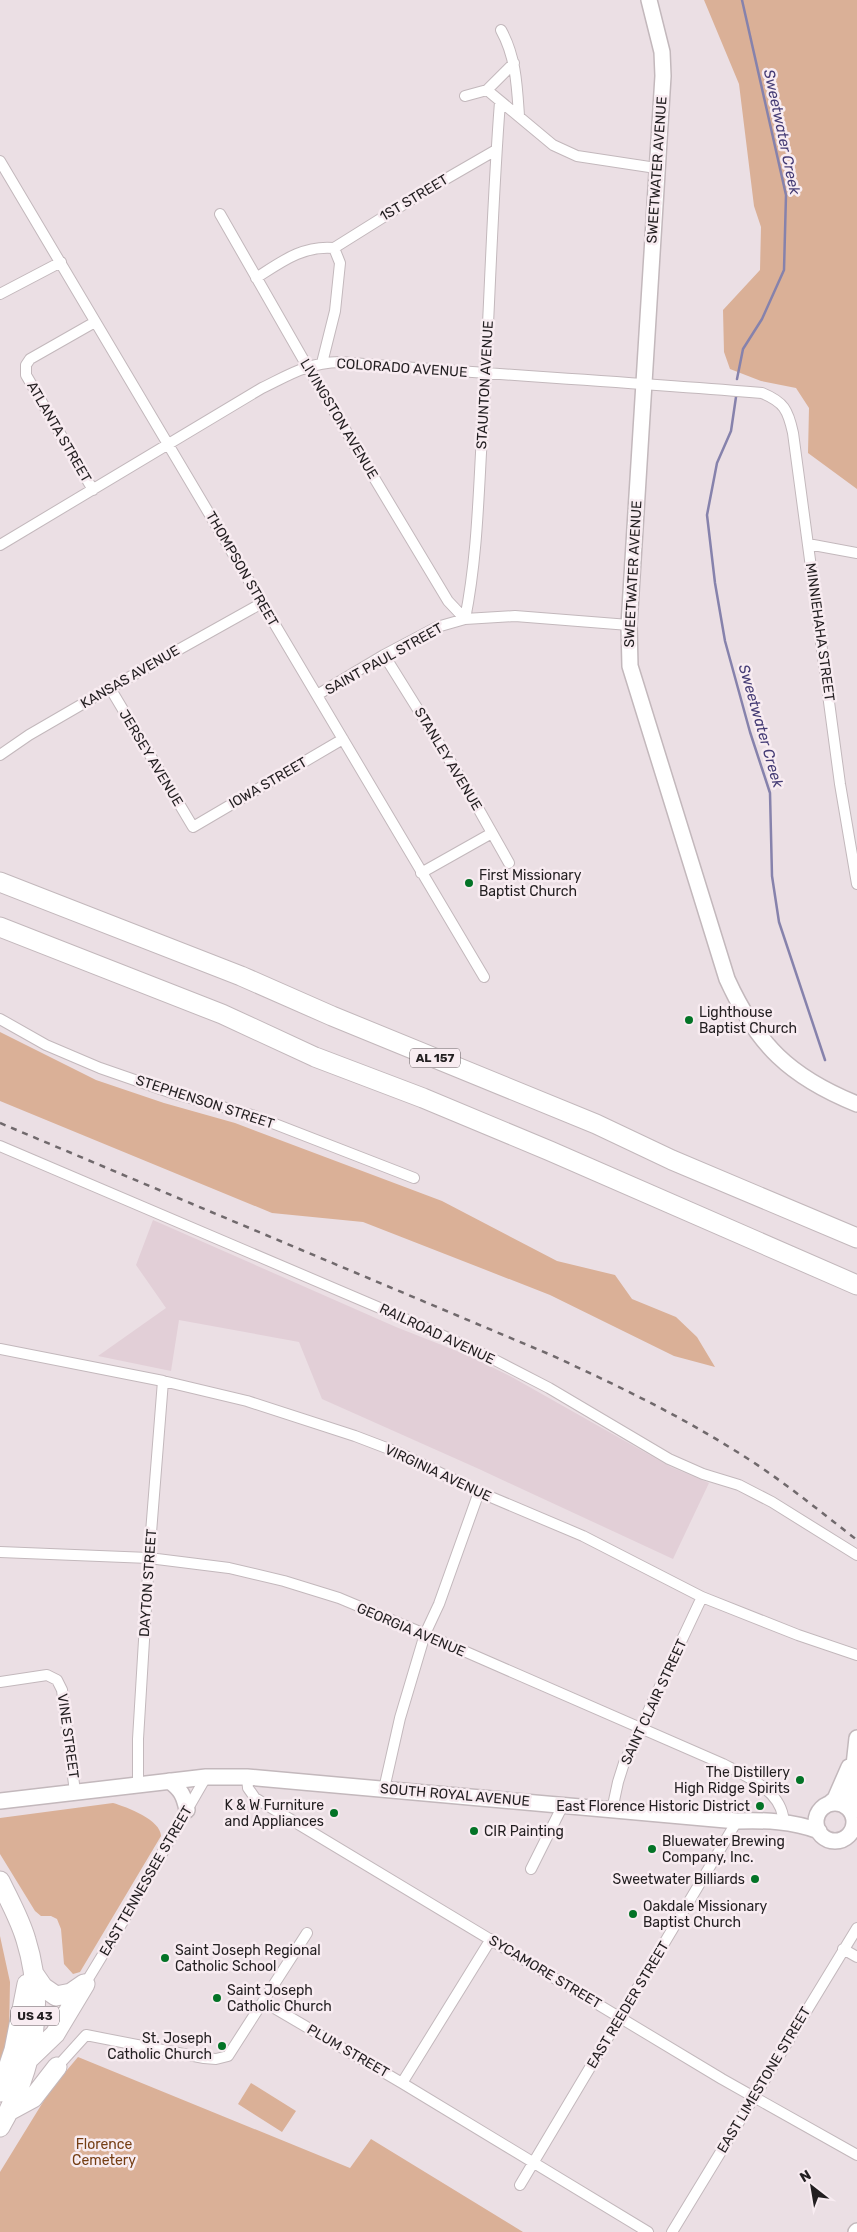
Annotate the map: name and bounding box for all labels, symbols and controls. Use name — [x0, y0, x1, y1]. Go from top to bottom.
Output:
water label: Sweetwater Creek — [760, 68, 804, 197]
street label: SWEETWATER AVENUE — [643, 96, 671, 244]
street label: 1ST STREET — [377, 171, 451, 225]
street label: STAUNTON AVENUE — [473, 320, 497, 450]
street label: COLORADO AVENUE — [336, 355, 468, 381]
street label: LIVINGSTON AVENUE — [296, 356, 382, 482]
street label: ATLANTA STREET — [23, 378, 95, 486]
street label: SWEETWATER AVENUE — [621, 500, 645, 648]
street label: THOMPSON STREET — [202, 508, 282, 630]
street label: MINNIEHAHA STREET — [802, 562, 838, 702]
street label: SAINT PAUL STREET — [322, 620, 446, 698]
street label: KANSAS AVENUE — [77, 642, 183, 712]
water label: Sweetwater Creek — [735, 662, 787, 790]
street label: STANLEY AVENUE — [411, 704, 485, 814]
street label: JERSEY AVENUE — [115, 707, 187, 809]
street label: IOWA STREET — [226, 754, 310, 812]
place label: First Missionary Baptist Church — [479, 867, 582, 900]
marker: First Missionary Baptist Church — [463, 877, 475, 889]
place label: Lighthouse Baptist Church — [699, 1004, 797, 1037]
marker: Lighthouse Baptist Church — [683, 1014, 695, 1026]
road number: AL 157 — [410, 1048, 460, 1068]
street label: STEPHENSON STREET — [134, 1072, 276, 1132]
street label: RAILROAD AVENUE — [377, 1300, 497, 1368]
street label: VIRGINIA AVENUE — [382, 1441, 494, 1505]
street label: DAYTON STREET — [136, 1528, 160, 1638]
street label: GEORGIA AVENUE — [354, 1599, 468, 1661]
street label: SAINT CLAIR STREET — [617, 1636, 691, 1768]
street label: VINE STREET — [54, 1692, 82, 1780]
place label: The Distillery High Ridge Spirits — [674, 1764, 790, 1797]
marker: The Distillery High Ridge Spirits — [794, 1774, 806, 1786]
street label: SOUTH ROYAL AVENUE — [379, 1780, 531, 1810]
place label: K & W Furniture and Appliances — [224, 1797, 324, 1830]
place label: East Florence Historic District — [556, 1798, 751, 1815]
marker: East Florence Historic District — [754, 1800, 766, 1812]
street label: EAST TENNESSEE STREET — [96, 1803, 196, 1959]
marker: K & W Furniture and Appliances — [328, 1807, 340, 1819]
place label: CIR Painting — [484, 1823, 564, 1840]
marker: CIR Painting — [468, 1825, 480, 1837]
place label: Bluewater Brewing Company, Inc. — [662, 1833, 785, 1866]
marker: Bluewater Brewing Company, Inc. — [646, 1843, 658, 1855]
place label: Sweetwater Billiards — [612, 1871, 745, 1888]
marker: Sweetwater Billiards — [749, 1873, 761, 1885]
place label: Oakdale Missionary Baptist Church — [643, 1898, 768, 1931]
marker: Oakdale Missionary Baptist Church — [627, 1908, 639, 1920]
street label: SYCAMORE STREET — [486, 1932, 604, 2012]
street label: EAST REEDER STREET — [583, 1938, 673, 2072]
place label: Saint Joseph Regional Catholic School — [175, 1942, 321, 1975]
marker: Saint Joseph Regional Catholic School — [159, 1952, 171, 1964]
place label: Saint Joseph Catholic Church — [227, 1982, 332, 2015]
marker: Saint Joseph Catholic Church — [211, 1992, 223, 2004]
street label: EAST LIMESTONE STREET — [714, 2004, 814, 2156]
road number: US 43 — [11, 2006, 59, 2025]
street label: PLUM STREET — [304, 2021, 392, 2081]
place label: St. Joseph Catholic Church — [107, 2030, 212, 2063]
marker: St. Joseph Catholic Church — [216, 2040, 228, 2052]
park label: Florence Cemetery — [72, 2136, 136, 2169]
north arrow — [787, 2162, 837, 2212]
text: N — [797, 2166, 814, 2186]

